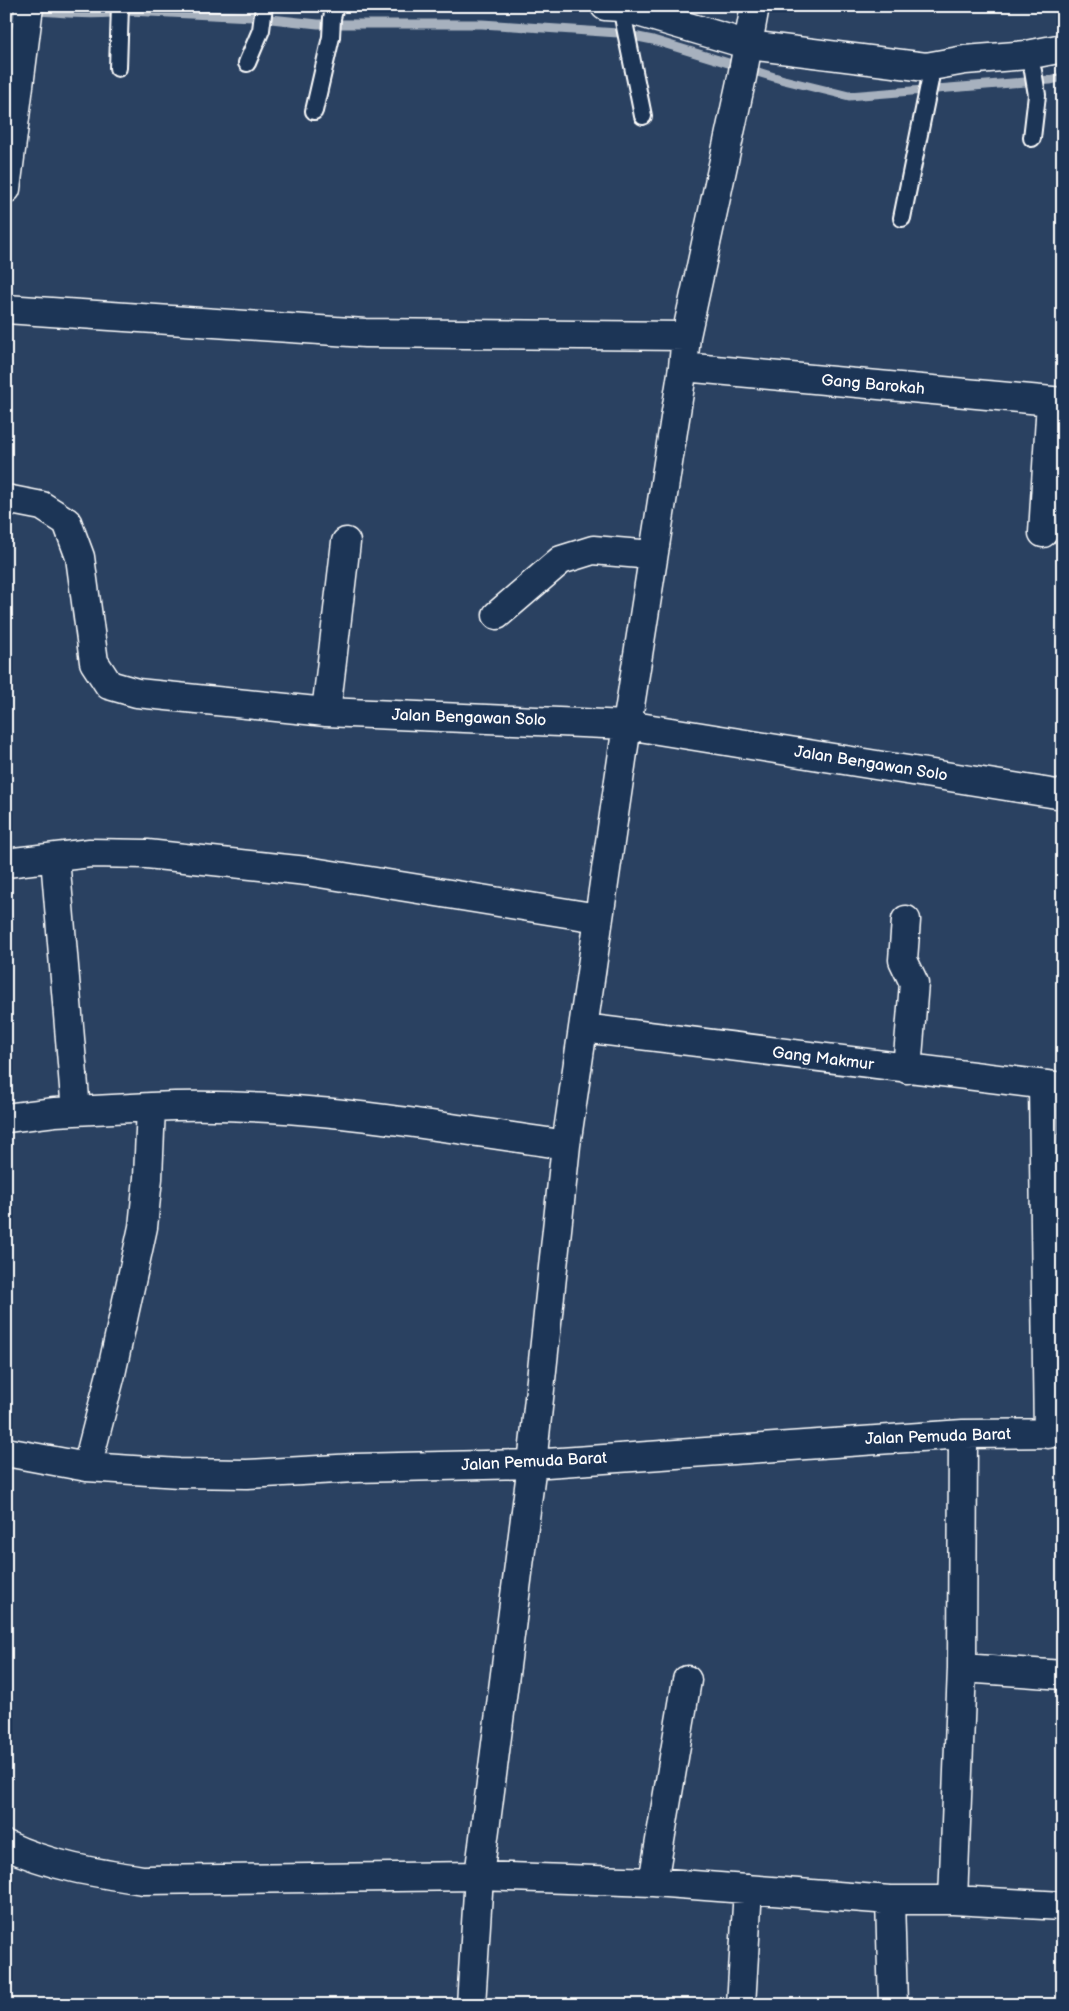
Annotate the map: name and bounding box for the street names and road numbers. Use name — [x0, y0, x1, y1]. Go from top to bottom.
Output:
street label: Gang Barokah — [821, 371, 926, 399]
street label: Jalan Bengawan Solo — [391, 706, 547, 730]
street label: Jalan Bengawan Solo — [793, 743, 949, 785]
street label: Gang Makmur — [771, 1043, 875, 1075]
street label: Jalan Pemuda Barat — [865, 1425, 1011, 1449]
street label: Jalan Pemuda Barat — [461, 1449, 607, 1475]

